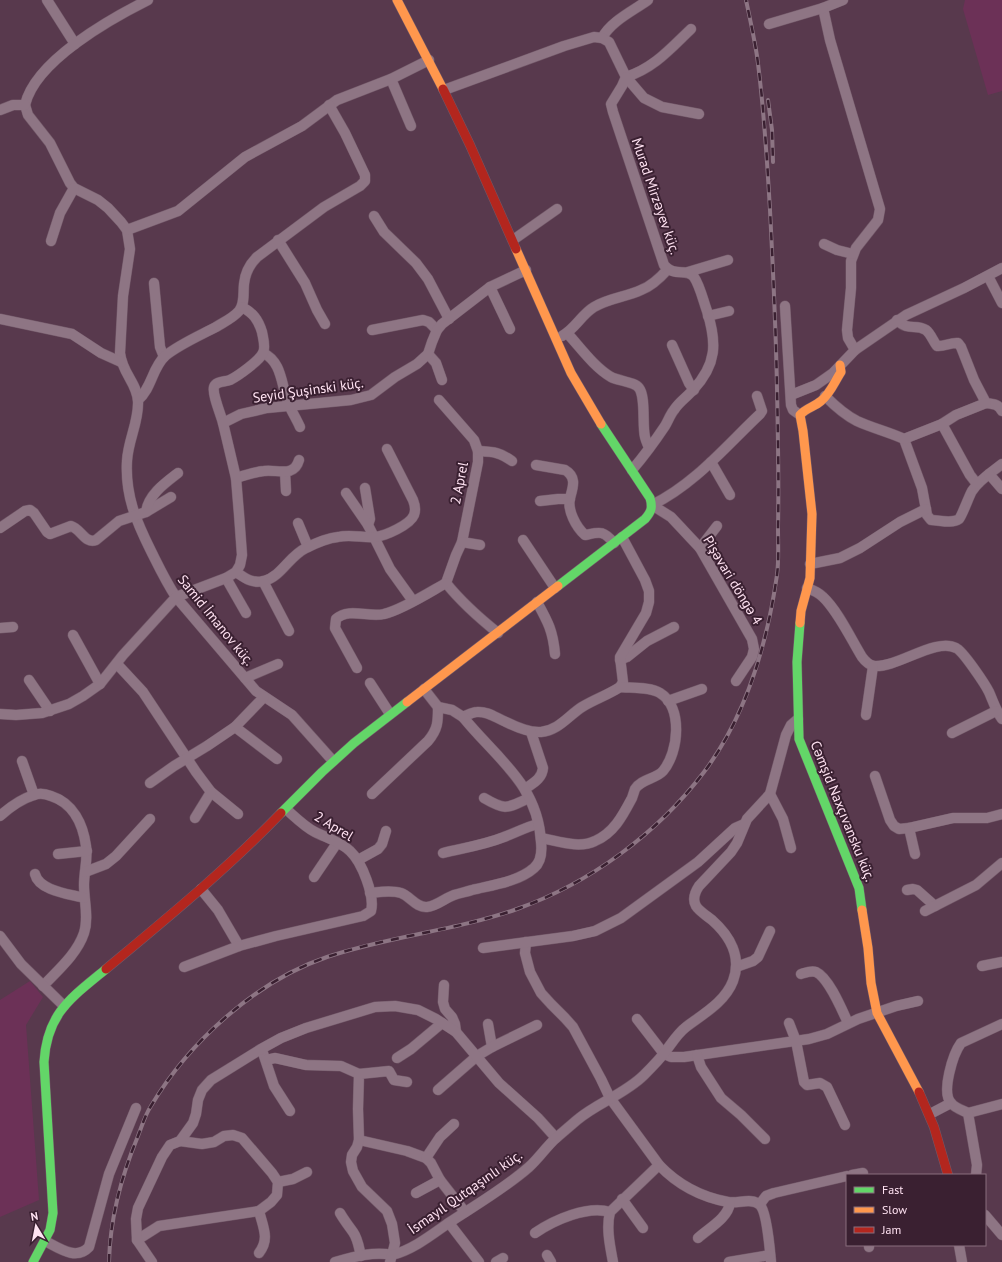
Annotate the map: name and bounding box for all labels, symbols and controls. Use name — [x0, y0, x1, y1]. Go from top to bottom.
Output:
street label: Murad Mirzəyev küç. — [628, 135, 684, 257]
street label: Seyid Şuşinski küç. — [251, 373, 365, 407]
street label: 2 Aprel — [446, 460, 472, 506]
street label: Pişəvari döngə 4 — [699, 532, 767, 628]
street label: Samid İmanov küç. — [174, 571, 258, 669]
street label: Cəmşid Naxçıvansku küç. — [807, 738, 879, 884]
street label: 2 Aprel — [311, 807, 357, 845]
street label: İsmayıl Qutqaşınlı küç. — [405, 1146, 525, 1238]
legend — [846, 1174, 986, 1246]
text: Fast — [882, 1182, 903, 1197]
text: Slow — [882, 1202, 907, 1217]
north arrow — [16, 1206, 56, 1246]
text: N — [29, 1209, 39, 1224]
text: Jam — [881, 1222, 901, 1237]

